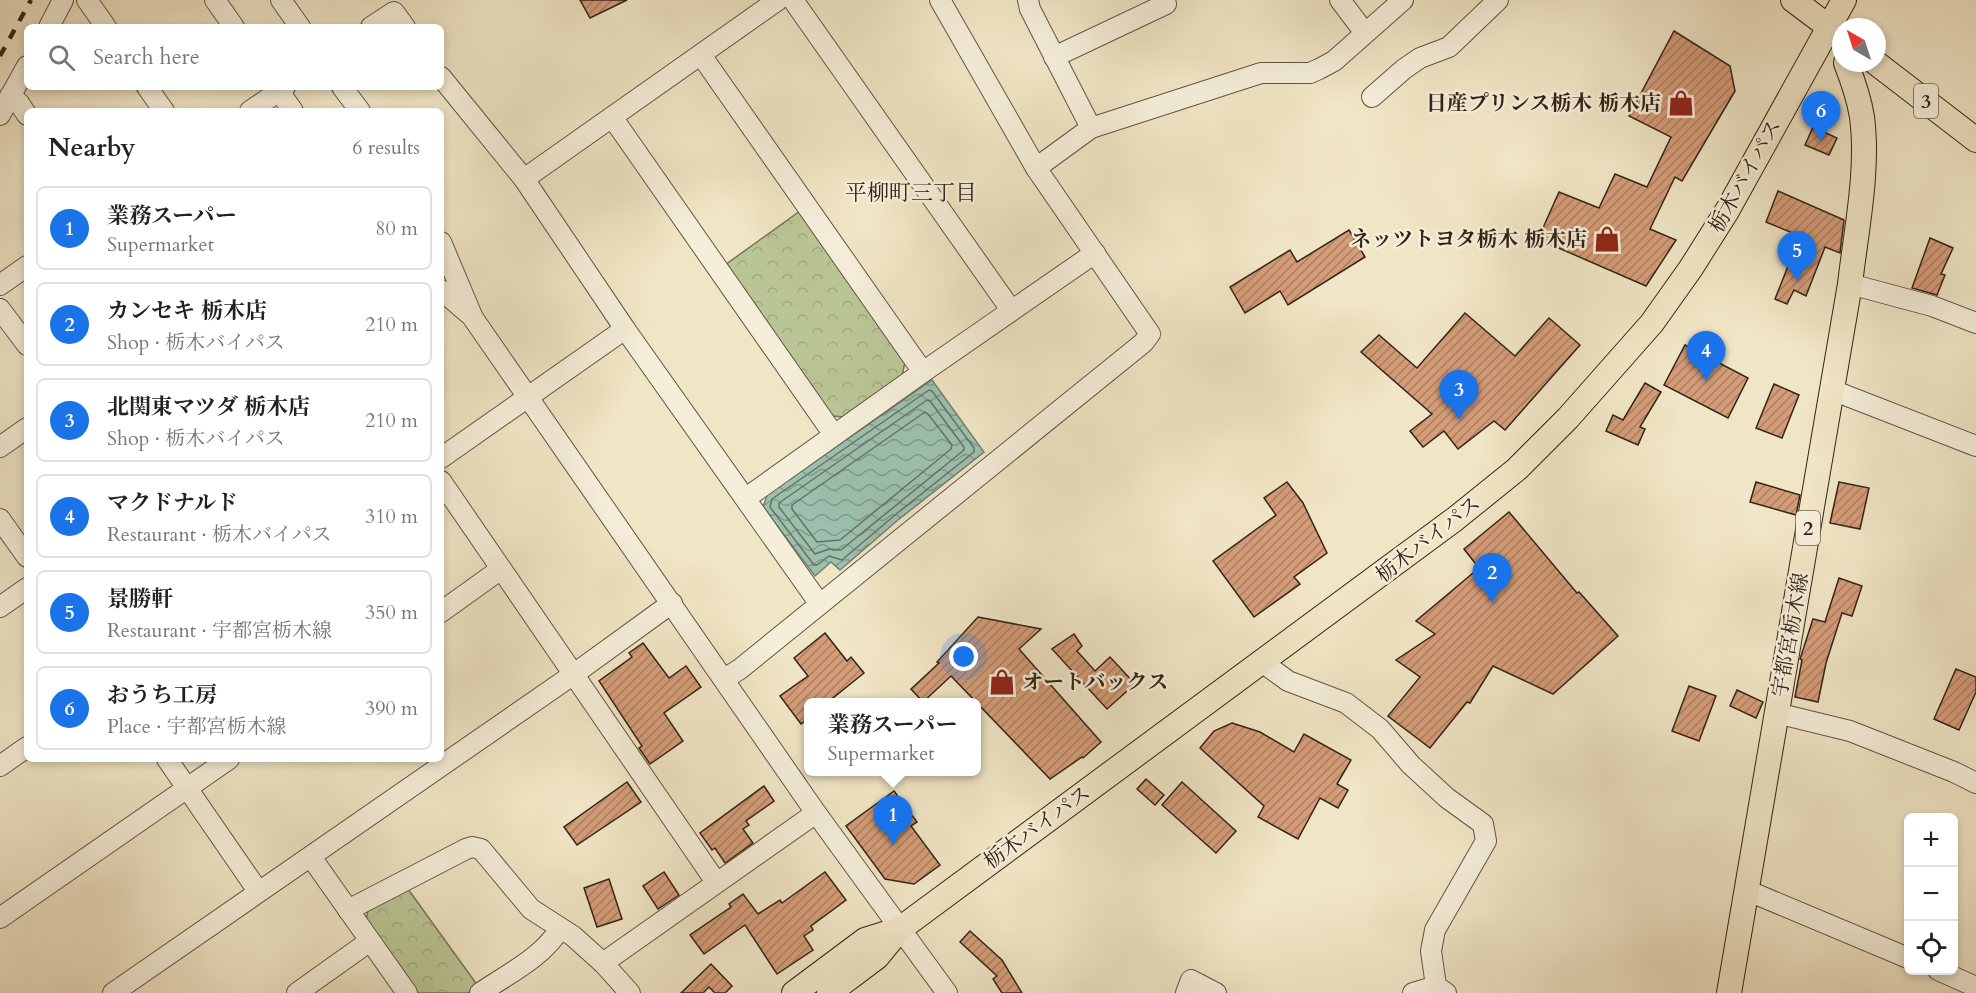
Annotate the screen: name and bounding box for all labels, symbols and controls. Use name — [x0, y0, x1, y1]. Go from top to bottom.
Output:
north arrow — [1832, 18, 1886, 72]
search box — [24, 24, 444, 90]
icon: search — [45, 41, 78, 74]
text: Search here — [93, 42, 200, 72]
road number: 3 — [1914, 84, 1938, 118]
shop icon: 日産プリンス栃木 栃木店 — [1666, 88, 1696, 118]
place label: 日産プリンス栃木 栃木店 — [1426, 89, 1661, 118]
pin: 6 — [1802, 92, 1840, 141]
street label: 栃木バイパス — [1702, 114, 1789, 238]
text: Nearby — [48, 130, 136, 165]
text: 6 results — [352, 134, 420, 161]
district label: 平柳町三丁目 — [845, 178, 977, 208]
text: 業務スーパー — [107, 201, 237, 231]
text: 1 — [64, 215, 75, 242]
text: 80 m — [375, 215, 418, 242]
shop icon: ネッツトヨタ栃木 栃木店 — [1592, 224, 1622, 254]
place label: ネッツトヨタ栃木 栃木店 — [1350, 225, 1587, 254]
text: Supermarket — [107, 231, 214, 258]
pin: 5 — [1778, 232, 1816, 281]
text: カンセキ 栃木店 — [107, 296, 267, 326]
text: 2 — [64, 311, 75, 338]
text: 210 m — [365, 311, 418, 338]
text: Shop · 栃木バイパス — [107, 329, 285, 356]
pin: 4 — [1686, 332, 1726, 381]
pin: 3 — [1440, 370, 1478, 420]
text: 北関東マツダ 栃木店 — [107, 392, 310, 422]
text: 3 — [64, 407, 75, 434]
text: 210 m — [365, 407, 418, 434]
text: Shop · 栃木バイパス — [107, 425, 285, 452]
text: マクドナルド — [107, 488, 238, 518]
street label: 栃木バイパス — [1370, 489, 1487, 589]
text: 4 — [64, 503, 75, 530]
text: 310 m — [365, 503, 418, 530]
road number: 2 — [1796, 511, 1820, 545]
text: Restaurant · 栃木バイパス — [107, 521, 332, 548]
pin: 2 — [1472, 554, 1512, 603]
street label: 宇都宮栃木線 — [1765, 571, 1816, 700]
text: 景勝軒 — [107, 584, 173, 614]
text: 5 — [64, 599, 75, 626]
text: 350 m — [365, 599, 418, 626]
text: Restaurant · 宇都宮栃木線 — [107, 617, 332, 644]
your location — [949, 642, 978, 671]
shop icon: オートバックス — [987, 667, 1017, 697]
place label: オートバックス — [1022, 668, 1168, 697]
text: おうち工房 — [107, 680, 217, 710]
text: 6 — [64, 695, 75, 722]
text: 390 m — [365, 695, 418, 722]
popup — [804, 698, 981, 776]
text: 業務スーパー — [828, 710, 957, 740]
text: Place · 宇都宮栃木線 — [107, 713, 287, 740]
text: Supermarket — [828, 740, 935, 767]
street label: 栃木バイパス — [978, 779, 1097, 876]
pin: 1 — [874, 796, 912, 845]
map controls — [1904, 813, 1958, 975]
button: + — [1904, 813, 1958, 867]
button: − — [1904, 867, 1958, 921]
button: locate — [1904, 921, 1958, 975]

